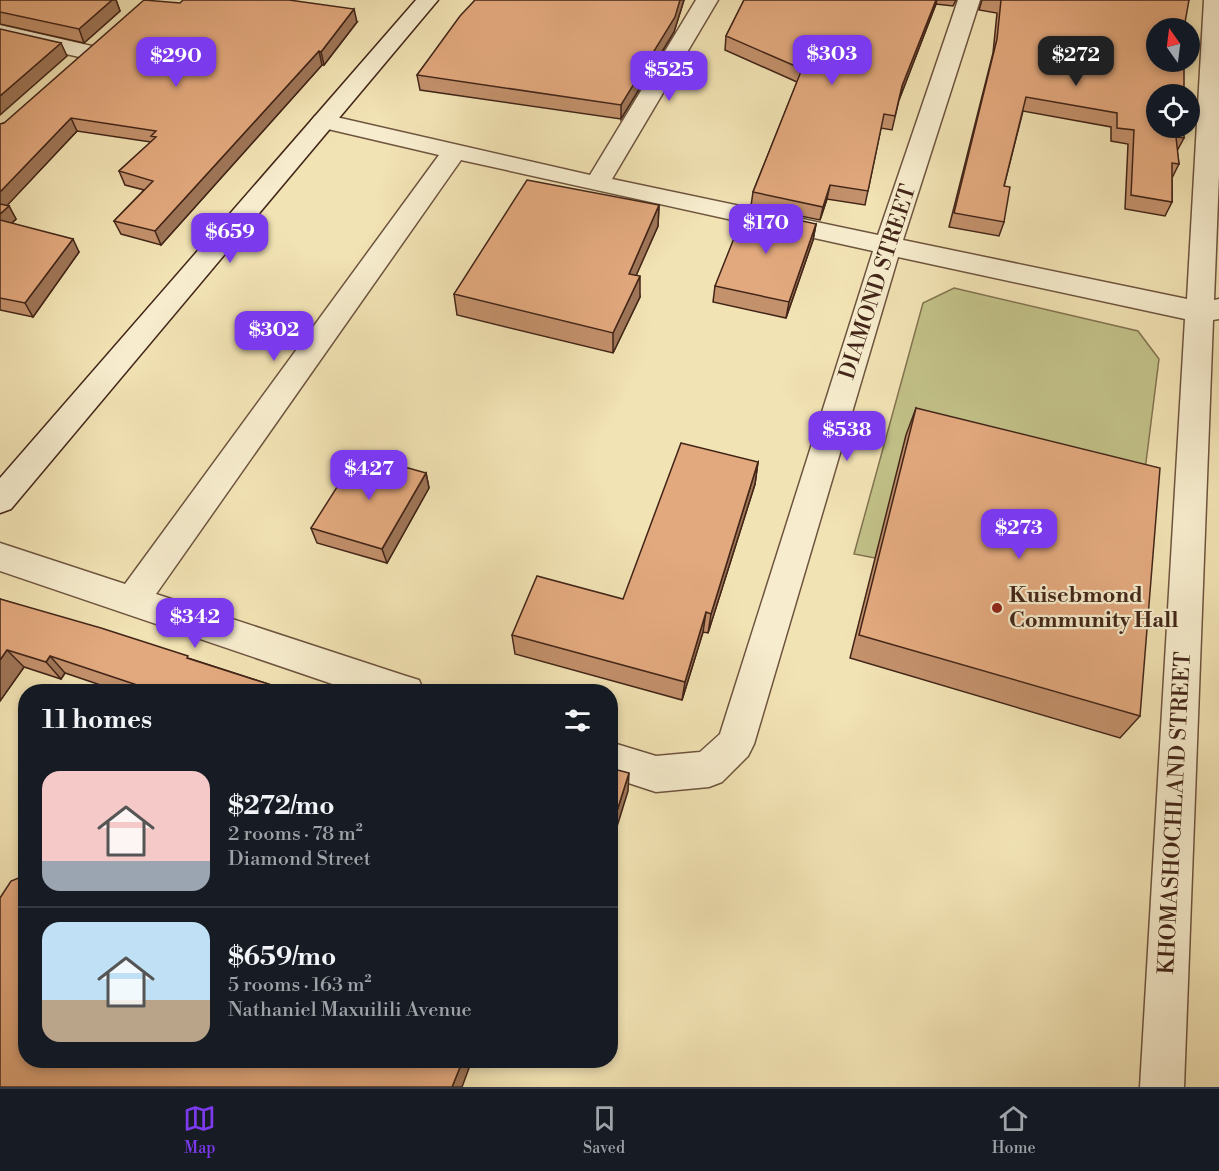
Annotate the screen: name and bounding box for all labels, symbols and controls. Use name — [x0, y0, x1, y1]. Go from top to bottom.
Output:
north arrow — [1146, 18, 1200, 72]
map controls — [1146, 18, 1200, 138]
pin: $303 — [796, 35, 868, 86]
pin: $272 — [1040, 36, 1112, 87]
pin: $290 — [140, 37, 212, 88]
text: $303 — [807, 42, 857, 67]
text: $272 — [1052, 43, 1100, 68]
text: $290 — [150, 44, 202, 69]
pin: $525 — [633, 51, 705, 102]
text: $525 — [644, 58, 694, 83]
button: locate — [1146, 84, 1200, 138]
street label: DIAMOND STREET — [834, 181, 922, 383]
pin: $170 — [730, 204, 802, 255]
text: $170 — [743, 211, 789, 236]
pin: $659 — [194, 213, 266, 264]
text: $659 — [205, 220, 255, 245]
pin: $302 — [238, 311, 310, 362]
text: $302 — [249, 318, 299, 343]
pin: $538 — [811, 411, 883, 462]
text: $538 — [822, 418, 872, 443]
pin: $427 — [333, 450, 405, 501]
text: $427 — [344, 457, 394, 482]
pin: $273 — [983, 509, 1055, 560]
text: $273 — [995, 516, 1043, 541]
place label: Kuisebmond Community Hall — [1009, 582, 1179, 634]
pin: $342 — [159, 598, 231, 649]
marker: Kuisebmond Community Hall — [990, 601, 1004, 615]
text: $342 — [170, 605, 220, 630]
street label: KHOMASHOCHLAND STREET — [1153, 651, 1197, 975]
text: 11 homes — [42, 704, 152, 736]
icon: filters — [561, 704, 594, 737]
text: $272/mo — [228, 790, 335, 822]
icon: home — [90, 795, 162, 867]
text: 2 rooms · 78 m² — [228, 822, 363, 847]
text: Diamond Street — [228, 847, 371, 872]
text: $659/mo — [228, 941, 336, 973]
icon: home — [90, 946, 162, 1018]
text: 5 rooms · 163 m² — [228, 973, 372, 998]
text: Nathaniel Maxuilili Avenue — [228, 998, 472, 1023]
tab: Map — [183, 1102, 216, 1158]
tab: Saved — [583, 1102, 625, 1158]
tab: Home — [992, 1102, 1036, 1158]

